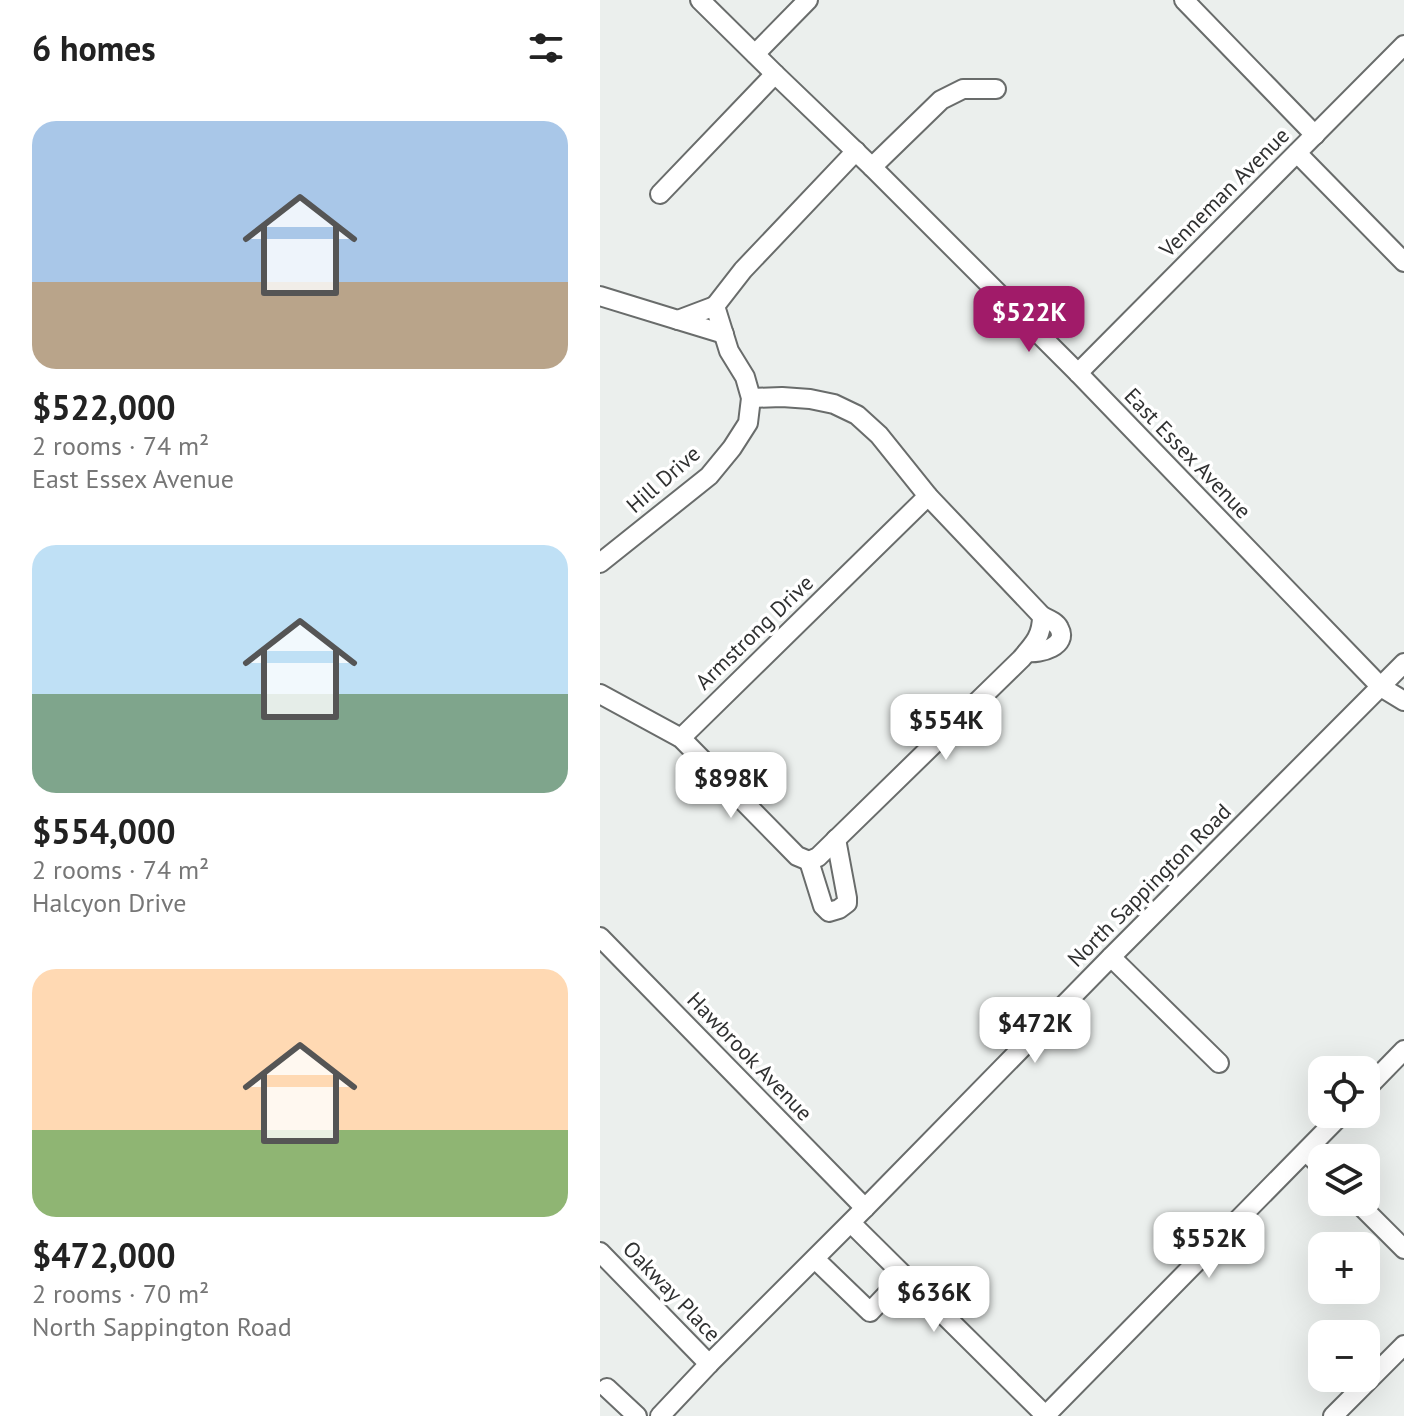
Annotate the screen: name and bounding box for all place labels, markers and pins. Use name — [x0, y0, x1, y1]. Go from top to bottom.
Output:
pin: $522K — [973, 286, 1085, 354]
pin: $554K — [890, 694, 1002, 762]
pin: $898K — [675, 752, 787, 820]
pin: $472K — [979, 997, 1091, 1065]
pin: $552K — [1153, 1212, 1265, 1280]
pin: $636K — [878, 1266, 990, 1334]

